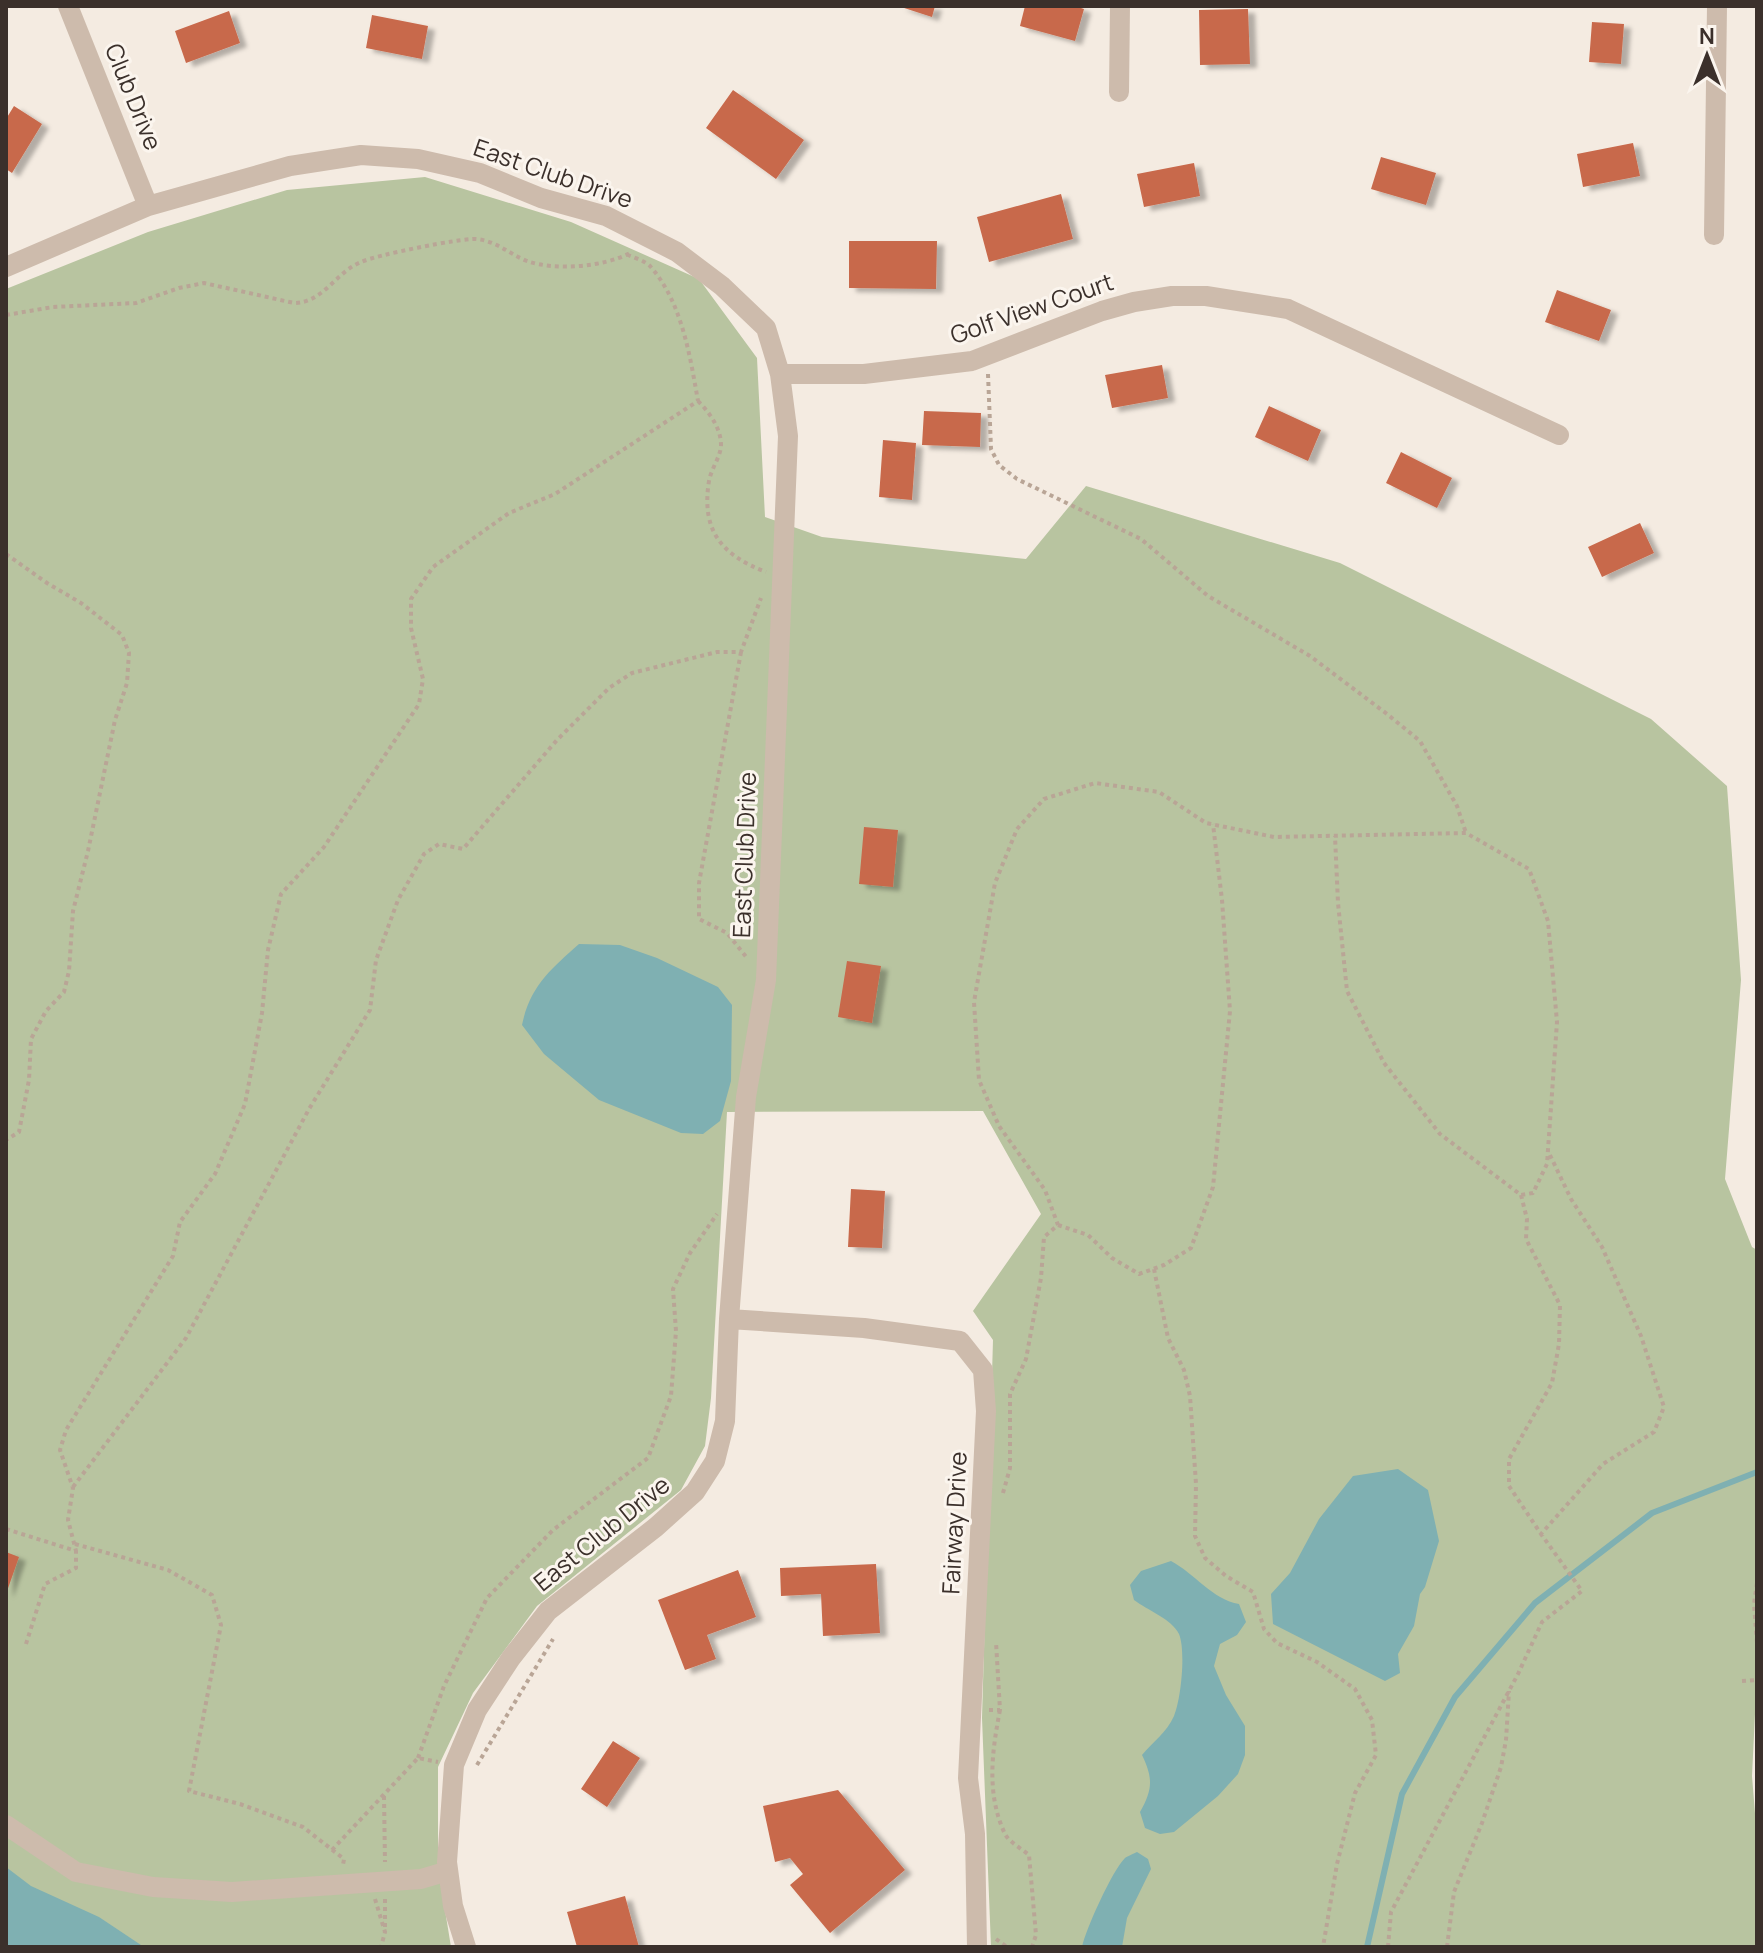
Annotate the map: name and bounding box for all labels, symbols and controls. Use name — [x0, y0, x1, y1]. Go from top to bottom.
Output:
north arrow — [1667, 16, 1747, 96]
text: N — [1699, 21, 1715, 51]
street label: Club Drive — [98, 38, 171, 155]
street label: East Club Drive — [470, 130, 637, 215]
street label: Golf View Court — [946, 264, 1117, 351]
street label: East Club Drive — [724, 771, 763, 939]
street label: Fairway Drive — [933, 1451, 974, 1595]
street label: East Club Drive — [526, 1468, 676, 1598]

